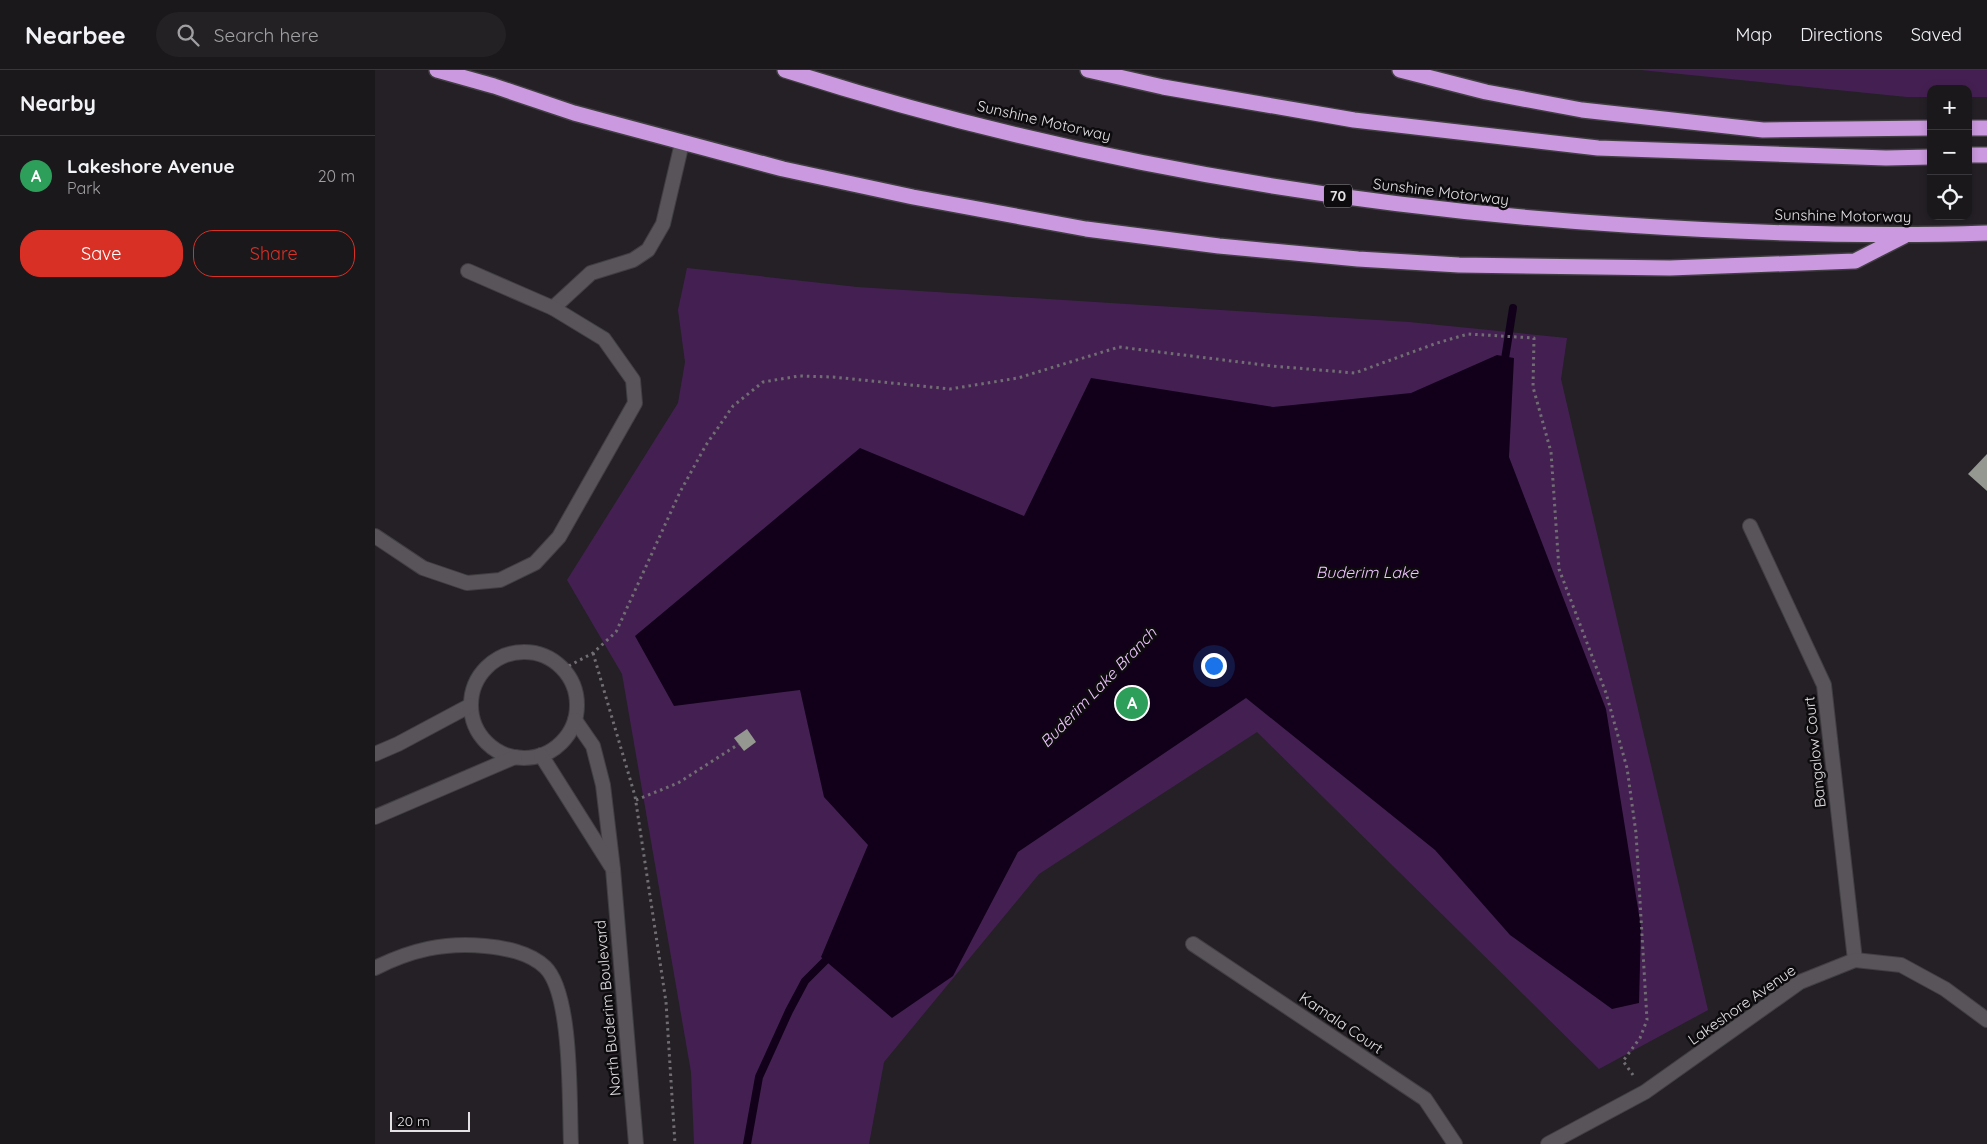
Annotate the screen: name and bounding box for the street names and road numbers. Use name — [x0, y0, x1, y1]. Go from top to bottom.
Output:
street label: Sunshine Motorway — [975, 96, 1113, 145]
street label: Sunshine Motorway — [1372, 174, 1510, 209]
road number: 70 — [1324, 184, 1352, 208]
street label: Sunshine Motorway — [1775, 205, 1911, 226]
street label: Bangalow Court — [1799, 695, 1830, 809]
street label: North Buderim Boulevard — [590, 919, 625, 1097]
street label: Lakeshore Avenue — [1684, 960, 1799, 1049]
street label: Kamala Court — [1296, 988, 1387, 1058]

